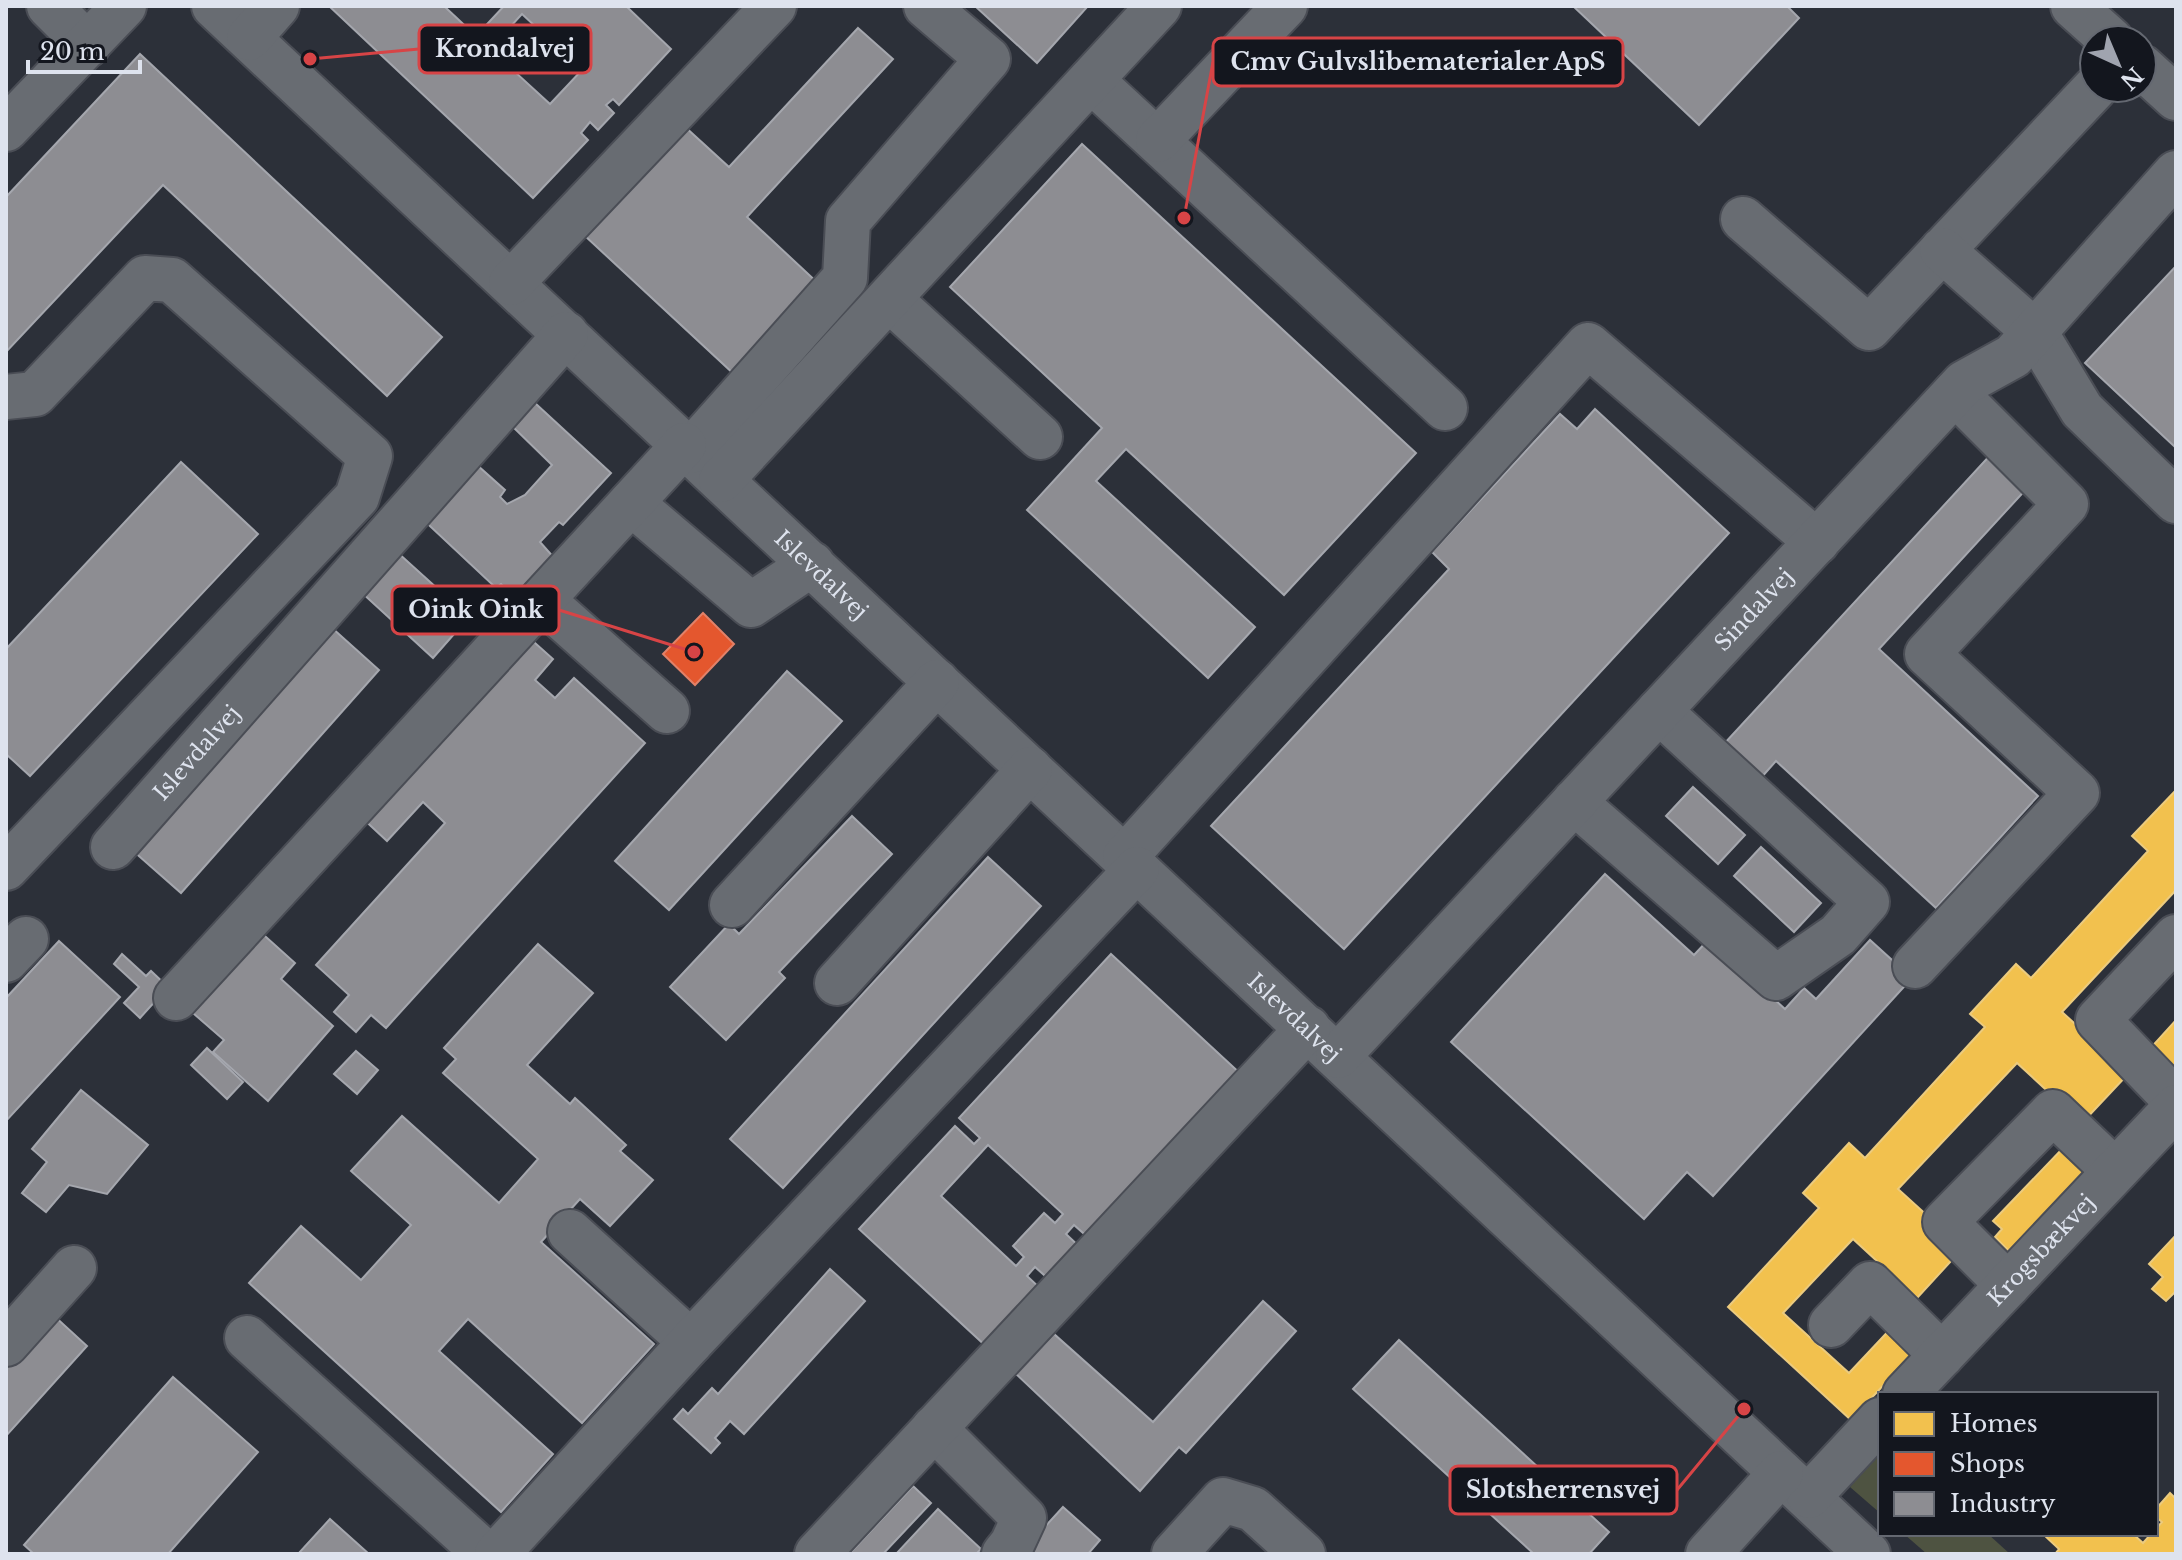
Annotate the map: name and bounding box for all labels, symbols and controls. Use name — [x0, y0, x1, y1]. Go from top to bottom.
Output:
scale bar — [28, 24, 140, 74]
north arrow — [2078, 24, 2158, 104]
callout: Krondalvej — [419, 25, 591, 73]
text: Krondalvej — [435, 34, 575, 63]
text: 20 m — [40, 37, 105, 66]
callout: Cmv Gulvslibematerialer ApS — [1213, 38, 1623, 86]
text: Cmv Gulvslibematerialer ApS — [1230, 47, 1606, 76]
text: N — [2115, 61, 2148, 95]
street label: Islevdalvej — [769, 525, 873, 625]
street label: Sindalvej — [1709, 563, 1799, 657]
callout: Oink Oink — [392, 586, 559, 634]
text: Oink Oink — [408, 595, 545, 624]
street label: Islevdalvej — [148, 700, 246, 806]
street label: Islevdalvej — [1242, 968, 1346, 1068]
street label: Krogsbækvej — [1982, 1189, 2101, 1312]
legend — [1878, 1392, 2158, 1536]
text: Homes — [1950, 1409, 2038, 1438]
text: Shops — [1950, 1449, 2025, 1478]
callout: Slotsherrensvej — [1450, 1466, 1677, 1514]
text: Slotsherrensvej — [1466, 1475, 1660, 1504]
text: Industry — [1950, 1489, 2056, 1518]

